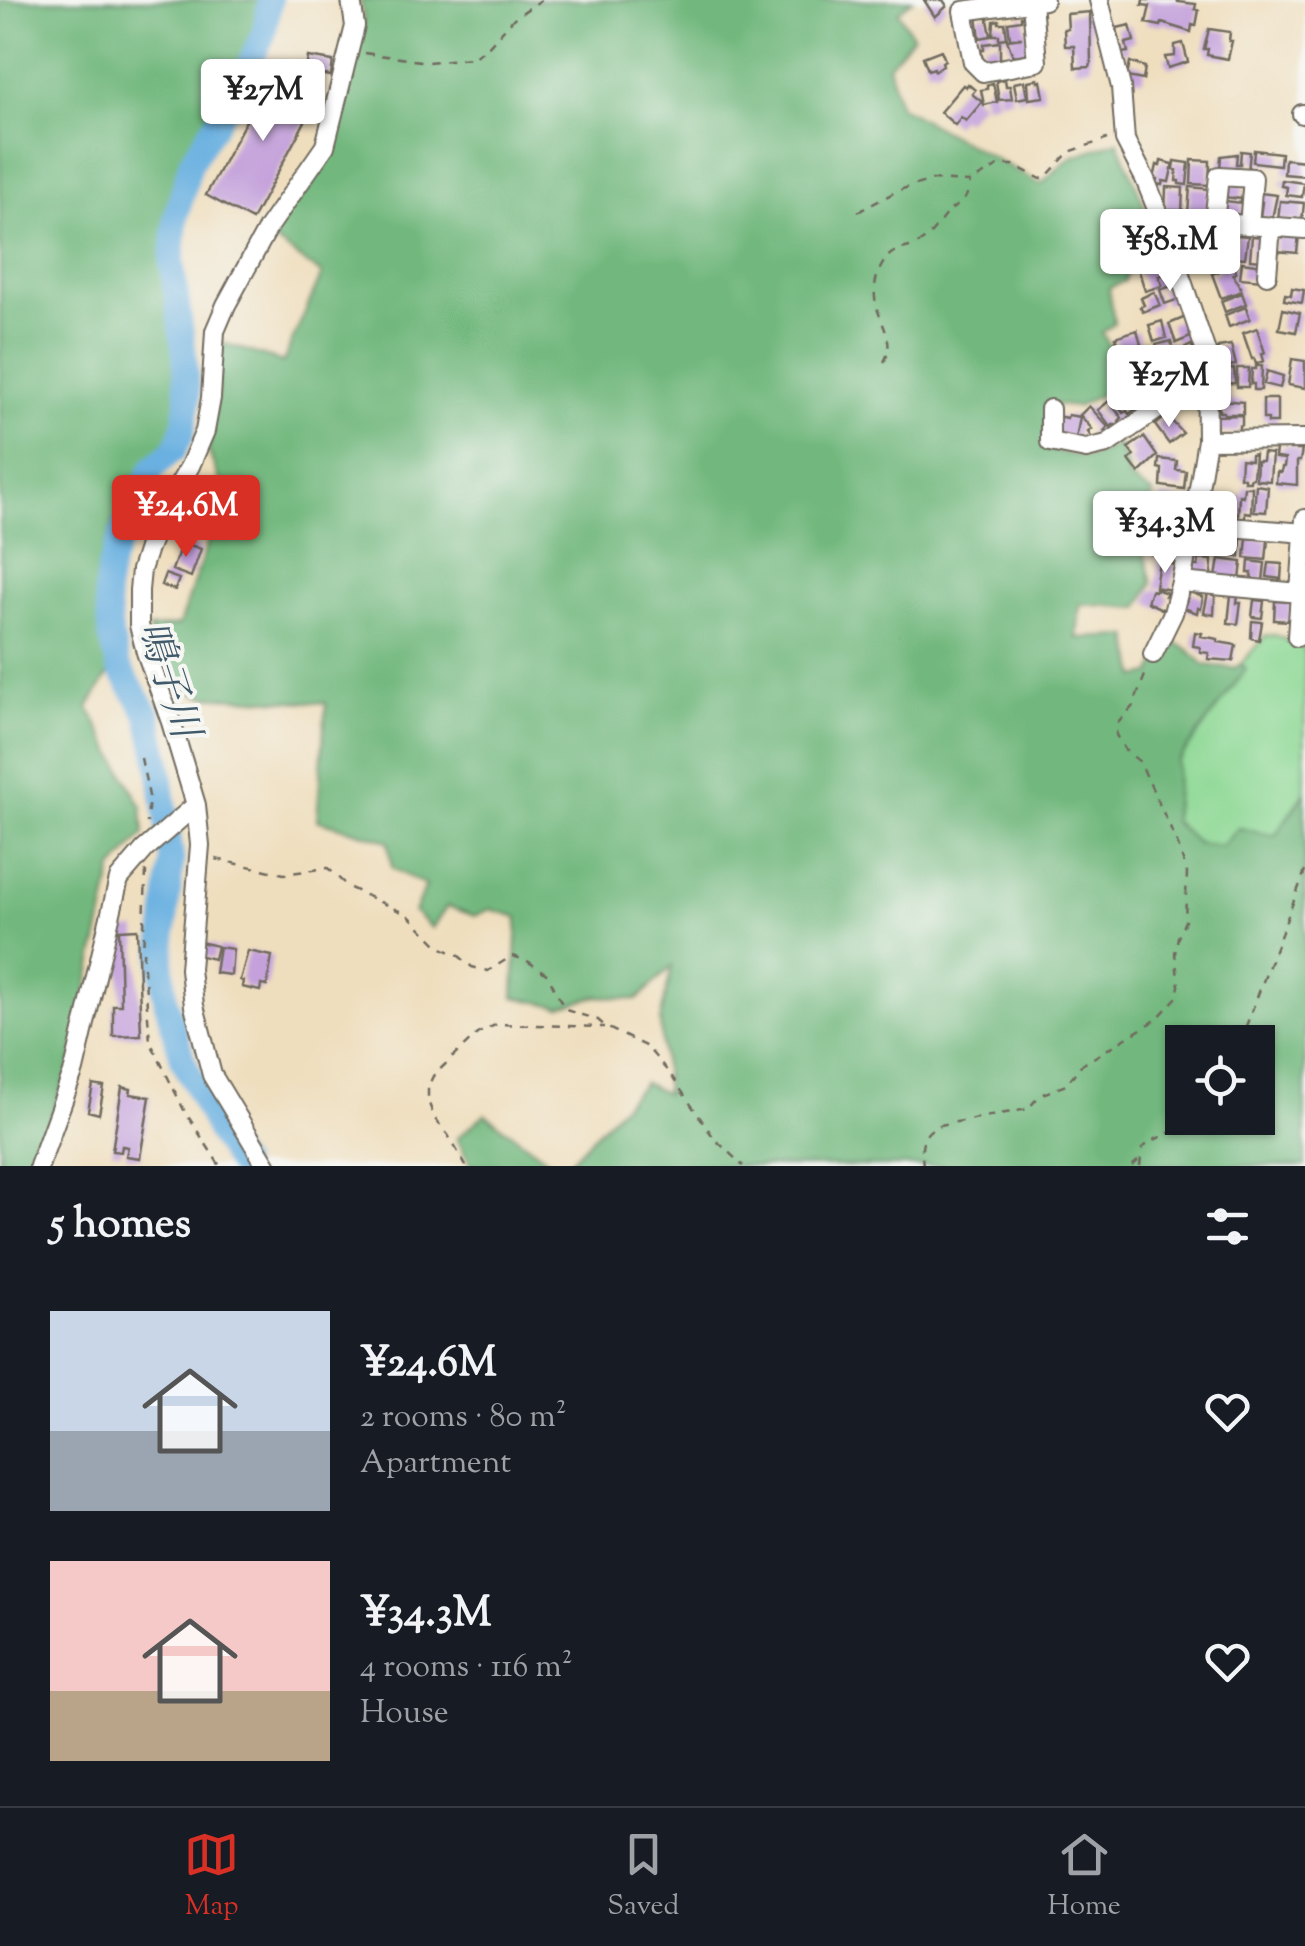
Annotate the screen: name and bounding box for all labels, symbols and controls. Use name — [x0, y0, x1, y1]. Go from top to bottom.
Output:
pin: ¥27M — [204, 59, 322, 144]
text: ¥27M — [223, 68, 303, 114]
pin: ¥58.1M — [1089, 209, 1251, 294]
text: ¥58.1M — [1122, 218, 1218, 264]
pin: ¥27M — [1110, 345, 1228, 430]
text: ¥27M — [1129, 354, 1209, 400]
pin: ¥24.6M — [105, 475, 267, 560]
text: ¥24.6M — [134, 484, 238, 530]
pin: ¥34.3M — [1084, 491, 1246, 576]
text: ¥34.3M — [1115, 500, 1215, 546]
water label: 鳴子川 — [120, 615, 213, 750]
map controls — [1165, 1025, 1275, 1135]
button: locate — [1165, 1025, 1275, 1135]
text: 5 homes — [50, 1196, 191, 1256]
icon: filters — [1200, 1199, 1255, 1254]
text: ¥24.6M — [360, 1335, 497, 1395]
icon: home — [130, 1351, 250, 1471]
icon: heart — [1200, 1384, 1255, 1439]
text: 2 rooms · 80 m² — [360, 1395, 567, 1441]
text: Apartment — [360, 1441, 511, 1487]
text: ¥34.3M — [360, 1585, 491, 1645]
icon: home — [130, 1601, 250, 1721]
icon: heart — [1200, 1634, 1255, 1689]
text: 4 rooms · 116 m² — [360, 1645, 572, 1691]
text: House — [360, 1691, 449, 1737]
tab: Map — [184, 1827, 239, 1927]
tab: Saved — [607, 1827, 679, 1927]
tab: Home — [1047, 1827, 1121, 1927]

